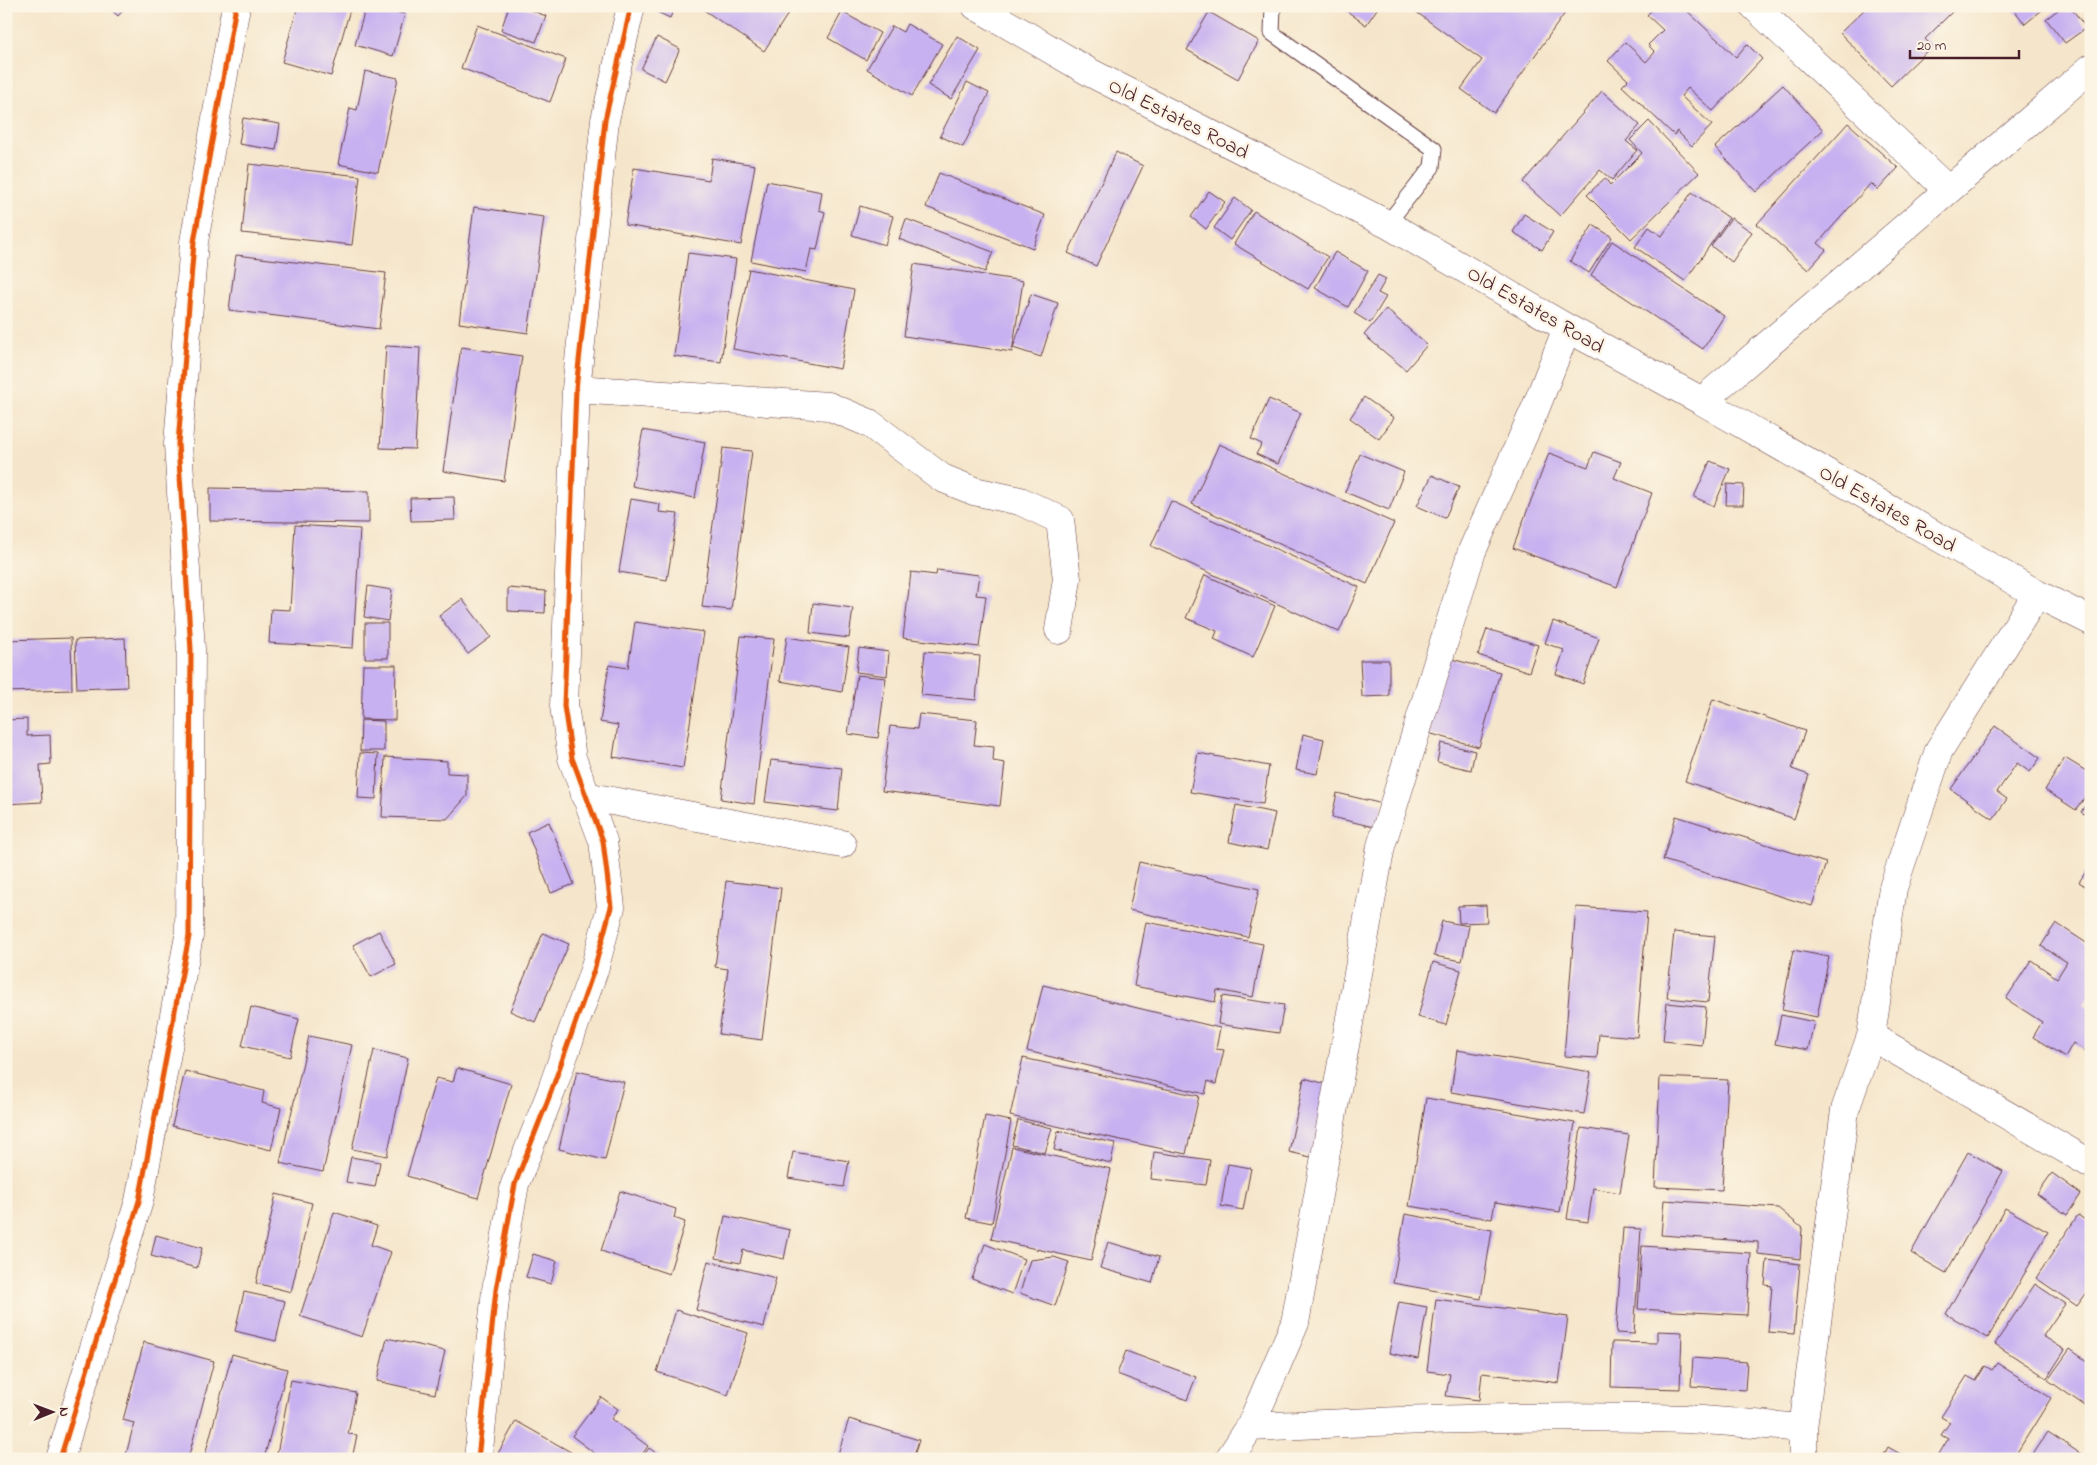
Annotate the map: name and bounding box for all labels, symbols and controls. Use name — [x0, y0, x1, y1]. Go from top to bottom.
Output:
scale bar — [1910, 28, 2018, 60]
text: 20 m — [1917, 35, 1947, 57]
street label: Old Estates Road — [1103, 71, 1254, 168]
street label: Old Estates Road — [1461, 259, 1609, 362]
street label: Old Estates Road — [1813, 458, 1961, 561]
north arrow — [28, 1388, 78, 1438]
text: N — [53, 1407, 74, 1417]

